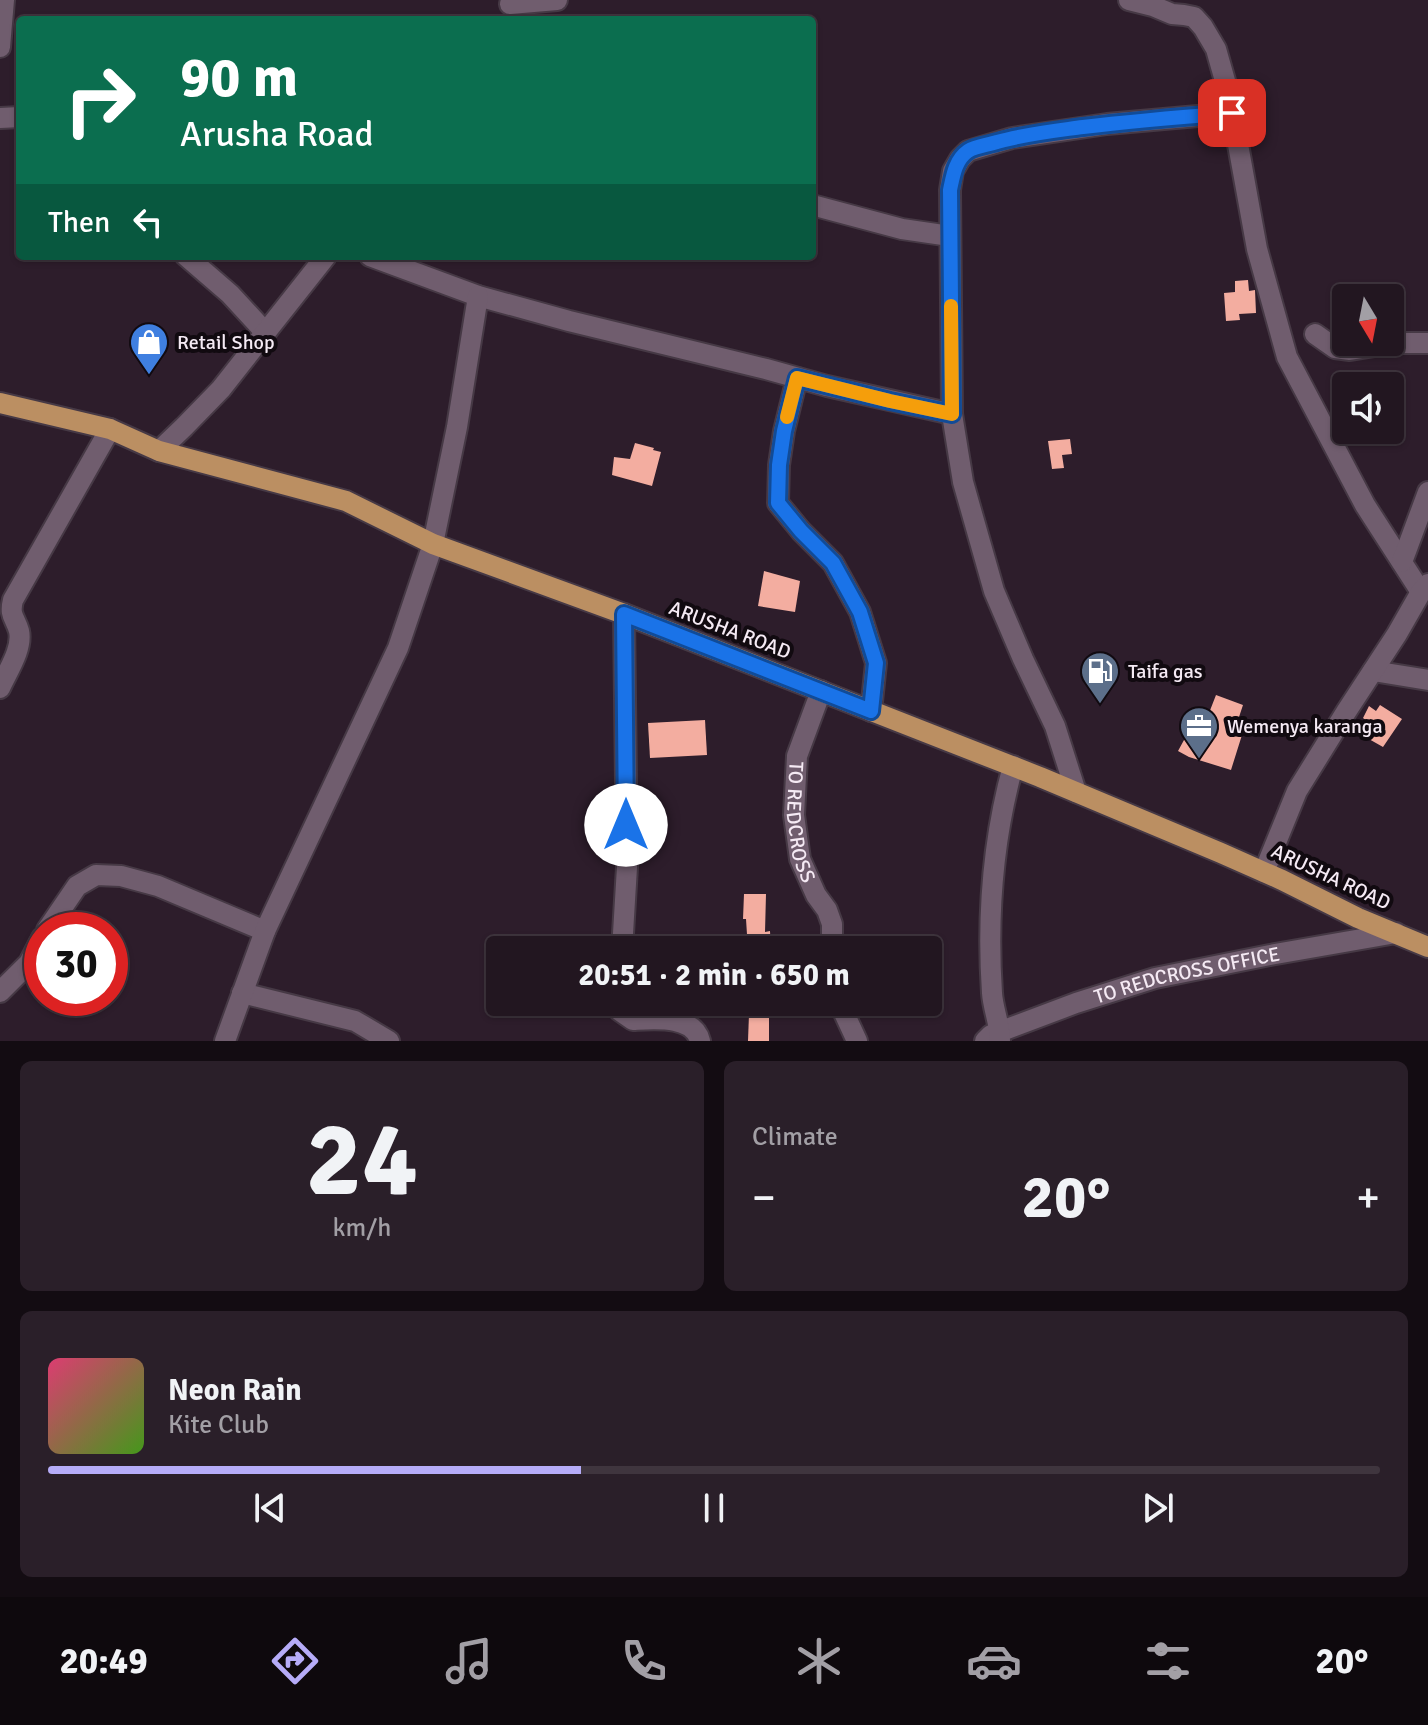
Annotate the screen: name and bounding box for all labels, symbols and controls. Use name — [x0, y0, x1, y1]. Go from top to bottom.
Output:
text: 90 m — [180, 43, 298, 112]
icon: right — [48, 48, 152, 152]
pin — [1198, 79, 1266, 147]
icon: arrive — [1210, 91, 1254, 135]
text: Arusha Road — [180, 112, 374, 157]
icon: left — [126, 200, 170, 244]
text: Then — [48, 204, 110, 241]
north arrow — [1332, 284, 1404, 356]
map controls — [1332, 284, 1404, 444]
shop icon: Retail Shop — [128, 321, 170, 376]
place label: Retail Shop — [177, 330, 275, 355]
button: sound — [1332, 372, 1404, 444]
street label: ARUSHA ROAD — [666, 595, 794, 665]
fuel station icon: Taifa gas — [1079, 650, 1121, 705]
place label: Taifa gas — [1128, 659, 1203, 684]
office icon: Wemenya karanga — [1178, 705, 1220, 760]
place label: Wemenya karanga — [1227, 714, 1383, 739]
street label: TO REDCROSS — [781, 761, 821, 886]
position arrow — [584, 783, 668, 867]
street label: ARUSHA ROAD — [1268, 839, 1394, 915]
speed limit sign: 30 — [24, 912, 128, 1016]
street label: TO REDCROSS OFFICE — [1091, 941, 1282, 1009]
text: 20:51 · 2 min · 650 m — [578, 957, 850, 994]
text: 24 — [306, 1096, 418, 1224]
text: Climate — [752, 1121, 838, 1153]
text: 20° — [1022, 1161, 1110, 1235]
text: − — [752, 1171, 776, 1225]
text: + — [1356, 1171, 1380, 1225]
text: km/h — [333, 1212, 391, 1244]
text: Neon Rain — [168, 1372, 302, 1409]
text: Kite Club — [168, 1409, 269, 1441]
icon: previous — [248, 1486, 292, 1530]
icon: pause — [692, 1486, 736, 1530]
icon: next — [1136, 1486, 1180, 1530]
icon: directions — [267, 1633, 323, 1689]
icon: music — [441, 1633, 497, 1689]
icon: phone — [616, 1633, 672, 1689]
icon: climate — [791, 1633, 847, 1689]
icon: car — [966, 1633, 1022, 1689]
icon: filters — [1140, 1633, 1196, 1689]
text: 20:49 — [59, 1639, 148, 1684]
text: 20° — [1315, 1639, 1369, 1684]

